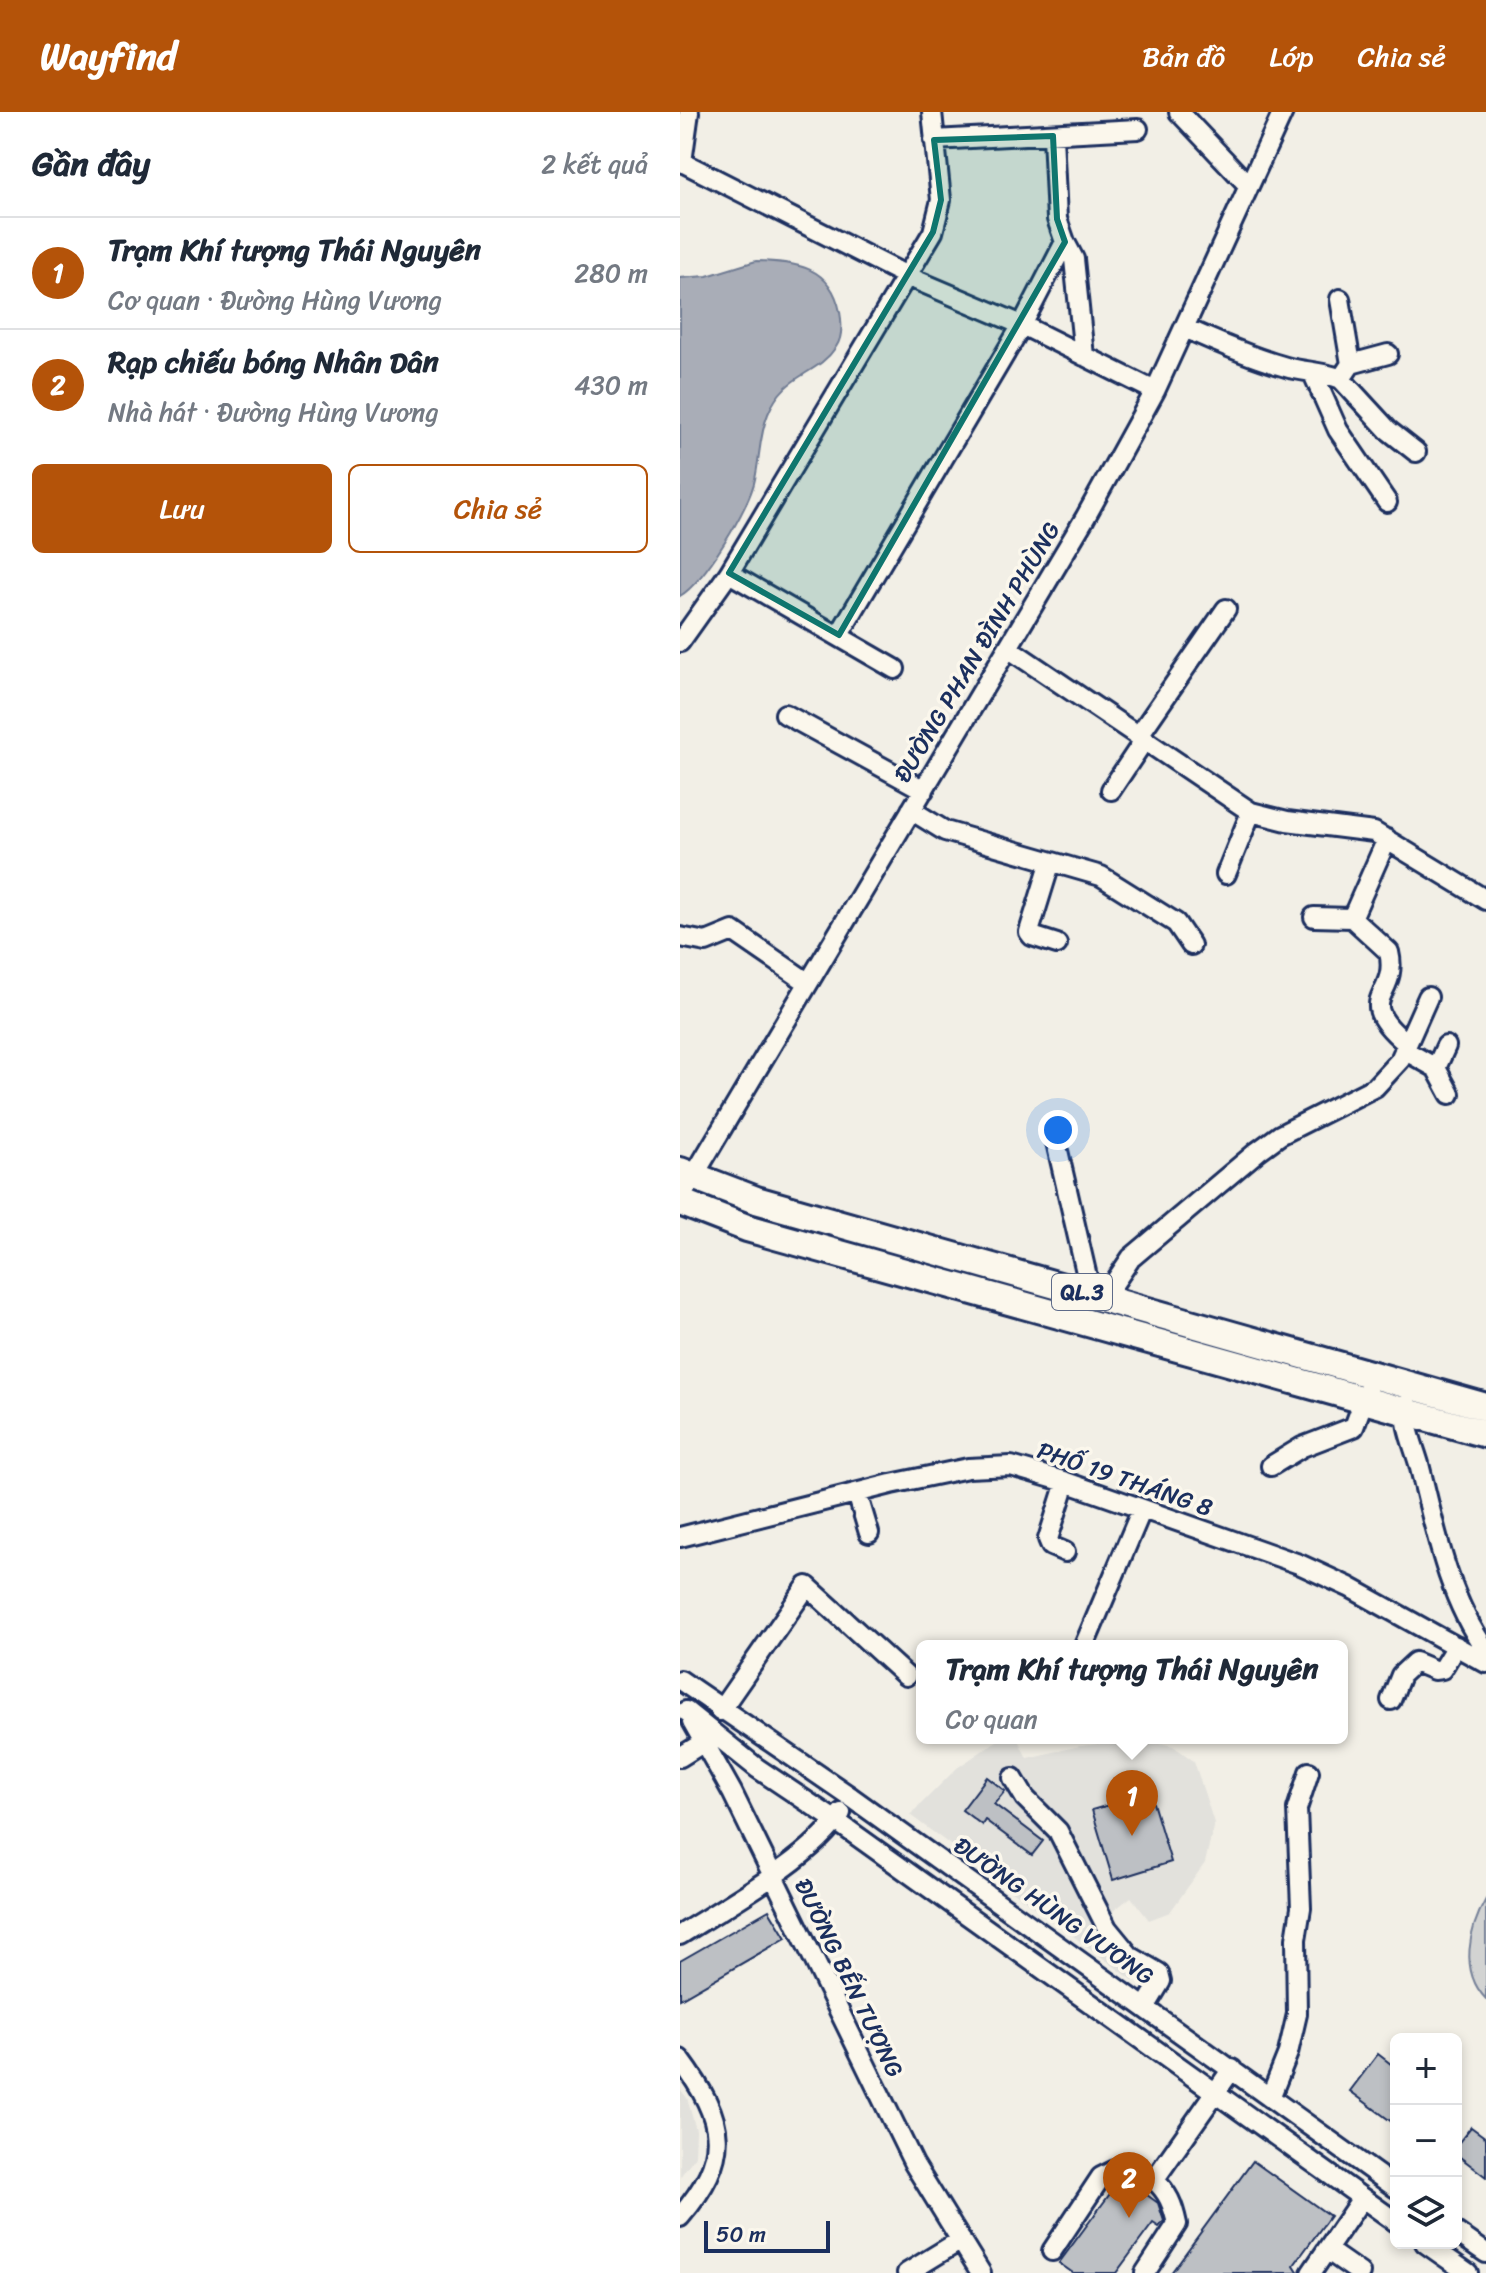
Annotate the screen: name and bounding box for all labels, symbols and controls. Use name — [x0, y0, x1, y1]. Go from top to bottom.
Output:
text: Wayfind — [40, 23, 177, 90]
text: Bản đồ — [1142, 32, 1225, 81]
text: Lớp — [1269, 32, 1314, 81]
text: Chia sẻ — [1358, 32, 1446, 81]
text: Gần đây — [32, 134, 150, 194]
text: 2 kết quả — [541, 141, 648, 187]
text: Trạm Khí tượng Thái Nguyên — [108, 223, 481, 277]
text: 1 — [52, 250, 64, 296]
text: 280 m — [574, 250, 648, 296]
text: Cơ quan · Đường Hùng Vương — [108, 277, 442, 323]
text: Rạp chiếu bóng Nhân Dân — [108, 335, 439, 389]
text: 2 — [50, 362, 66, 408]
text: 430 m — [574, 362, 648, 408]
text: Nhà hát · Đường Hùng Vương — [108, 389, 439, 435]
button: Lưu — [32, 464, 332, 553]
button: Chia sẻ — [348, 464, 648, 553]
street label: ĐƯỜNG PHAN ĐÌNH PHÙNG — [882, 513, 1072, 791]
your location — [1038, 1110, 1078, 1150]
road number: QL.3 — [1052, 1274, 1112, 1310]
street label: PHỐ 19 THÁNG 8 — [1032, 1429, 1218, 1529]
popup — [916, 1640, 1348, 1744]
text: Trạm Khí tượng Thái Nguyên — [946, 1642, 1318, 1696]
text: Cơ quan — [946, 1696, 1037, 1742]
pin: 1 — [1106, 1770, 1158, 1836]
street label: ĐƯỜNG HÙNG VƯƠNG — [945, 1826, 1163, 1996]
street label: ĐƯỜNG BẾN TƯỢNG — [782, 1871, 916, 2085]
map controls — [1390, 2033, 1462, 2249]
button: + — [1390, 2033, 1462, 2105]
button: − — [1390, 2105, 1462, 2177]
pin: 2 — [1103, 2152, 1155, 2218]
button: layers — [1390, 2177, 1462, 2249]
text: 50 m — [716, 2215, 766, 2254]
scale bar — [704, 2217, 830, 2253]

